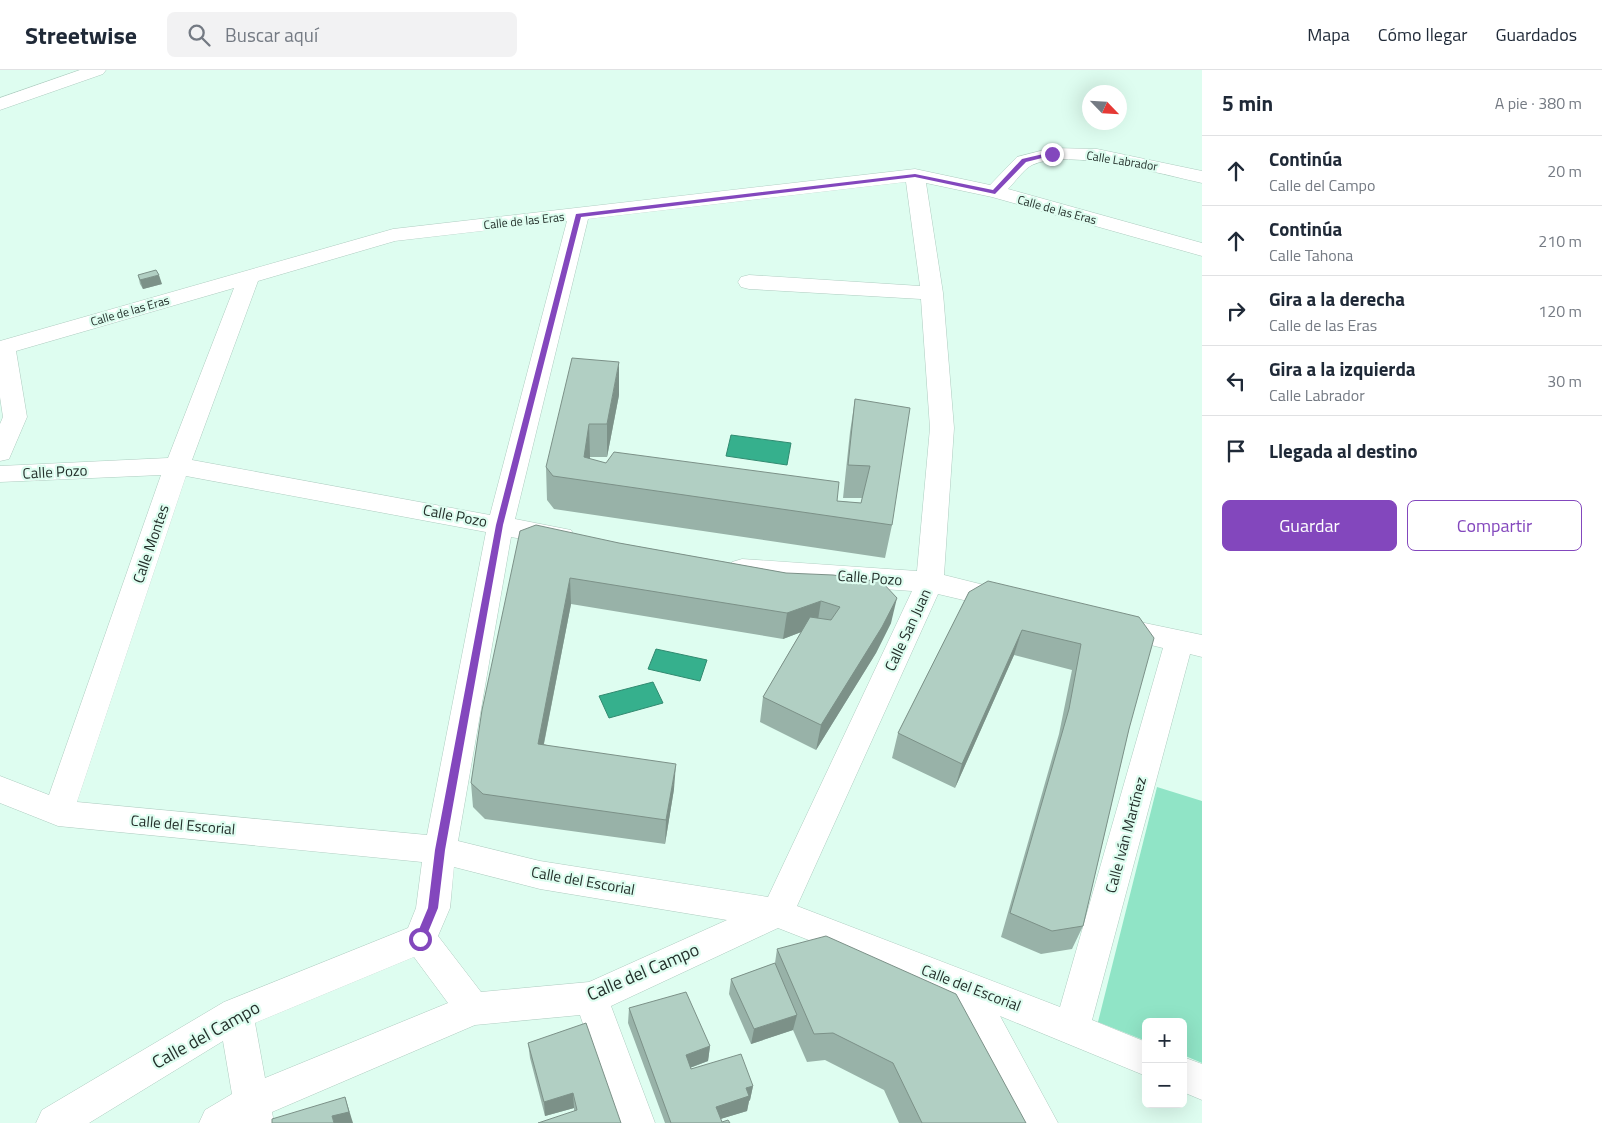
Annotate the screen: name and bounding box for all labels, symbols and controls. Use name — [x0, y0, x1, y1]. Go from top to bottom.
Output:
search box — [167, 12, 517, 57]
text: Streetwise — [25, 17, 137, 53]
text: Buscar aquí — [225, 20, 318, 49]
icon: search — [185, 21, 213, 49]
text: Mapa — [1307, 21, 1350, 48]
text: Cómo llegar — [1378, 21, 1467, 48]
text: Guardados — [1495, 21, 1577, 48]
north arrow — [1082, 85, 1127, 130]
text: 5 min — [1222, 87, 1273, 119]
text: A pie · 380 m — [1495, 91, 1582, 115]
route end — [1041, 143, 1064, 166]
text: Continúa — [1269, 144, 1342, 173]
street label: Calle Labrador — [1085, 146, 1159, 176]
icon: ahead — [1222, 157, 1250, 185]
text: 20 m — [1547, 159, 1582, 183]
text: Calle del Campo — [1269, 173, 1375, 197]
street label: Calle de las Eras — [1015, 190, 1099, 229]
street label: Calle de las Eras — [483, 207, 566, 234]
text: Continúa — [1269, 214, 1342, 243]
icon: ahead — [1222, 227, 1250, 255]
text: 210 m — [1538, 229, 1582, 253]
text: Calle Tahona — [1269, 243, 1353, 267]
text: Gira a la derecha — [1269, 284, 1405, 313]
street label: Calle de las Eras — [88, 290, 172, 331]
icon: right — [1222, 297, 1250, 325]
text: 120 m — [1538, 299, 1582, 323]
text: Calle de las Eras — [1269, 313, 1377, 337]
text: Gira a la izquierda — [1269, 354, 1416, 383]
icon: left — [1222, 367, 1250, 395]
text: 30 m — [1547, 369, 1582, 393]
text: Calle Labrador — [1269, 383, 1365, 407]
text: Llegada al destino — [1269, 436, 1418, 465]
icon: arrive — [1222, 437, 1250, 465]
street label: Calle Pozo — [22, 458, 88, 485]
street label: Calle Pozo — [421, 498, 489, 533]
button: Guardar — [1222, 500, 1397, 551]
button: Compartir — [1407, 500, 1582, 551]
street label: Calle Montes — [126, 501, 175, 586]
street label: Calle Pozo — [837, 564, 903, 591]
street label: Calle San Juan — [878, 585, 937, 675]
street label: Calle Iván Martínez — [1099, 774, 1152, 896]
street label: Calle del Escorial — [130, 808, 236, 841]
street label: Calle del Escorial — [529, 860, 637, 901]
route start — [409, 928, 432, 951]
street label: Calle del Campo — [582, 936, 703, 1007]
street label: Calle del Escorial — [918, 958, 1024, 1017]
street label: Calle del Campo — [147, 994, 265, 1075]
map controls — [1142, 1018, 1187, 1108]
button: + — [1142, 1018, 1187, 1063]
button: − — [1142, 1063, 1187, 1108]

